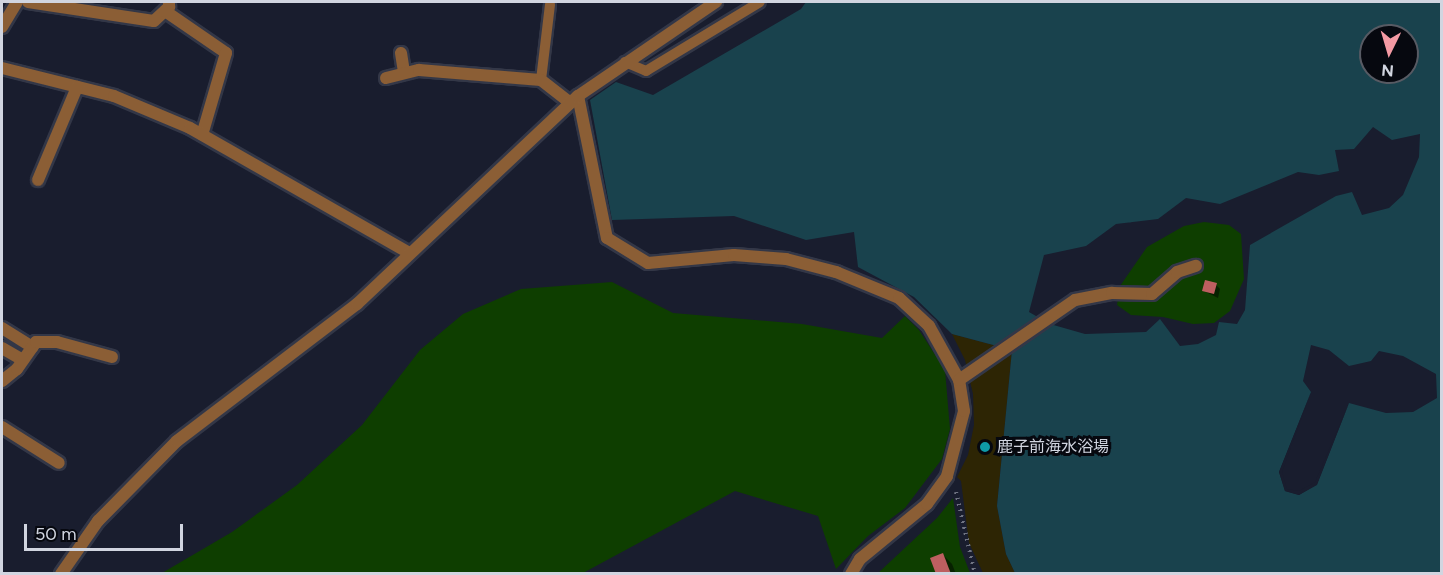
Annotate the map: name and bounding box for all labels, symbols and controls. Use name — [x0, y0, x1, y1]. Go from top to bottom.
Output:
north arrow — [1359, 24, 1419, 84]
text: N — [1381, 60, 1395, 80]
place label: 鹿子前海水浴場 — [997, 437, 1109, 457]
marker: 鹿子前海水浴場 — [978, 440, 992, 454]
scale bar — [27, 512, 186, 550]
text: 50 m — [35, 523, 77, 545]

